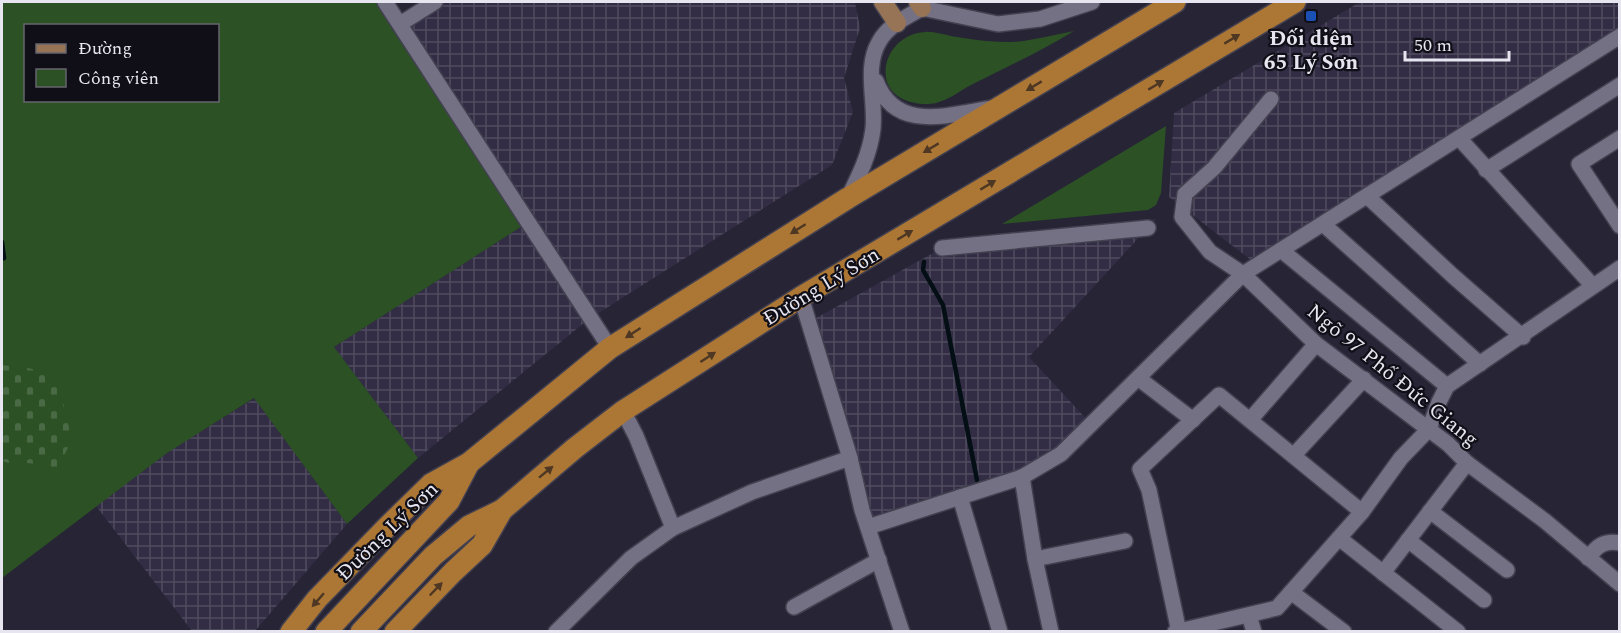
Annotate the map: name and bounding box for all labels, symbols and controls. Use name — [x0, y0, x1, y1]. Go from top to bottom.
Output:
marker: Đối diện 65 Lý Sơn — [1304, 9, 1318, 23]
place label: Đối diện 65 Lý Sơn — [1264, 23, 1358, 79]
legend — [24, 24, 219, 102]
scale bar — [1405, 24, 1508, 62]
text: 50 m — [1414, 32, 1452, 59]
one-way arrow — [1224, 34, 1240, 45]
text: Đường — [78, 35, 132, 62]
text: Công viên — [78, 65, 159, 92]
one-way arrow — [1148, 80, 1165, 90]
one-way arrow — [1025, 81, 1042, 91]
one-way arrow — [923, 142, 939, 153]
one-way arrow — [980, 180, 997, 190]
one-way arrow — [790, 223, 806, 234]
one-way arrow — [897, 229, 913, 240]
street label: Đường Lý Sơn — [757, 239, 886, 335]
street label: Ngõ 97 Phố Đức Giang — [1300, 296, 1485, 455]
one-way arrow — [625, 327, 641, 338]
one-way arrow — [700, 351, 716, 362]
one-way arrow — [538, 465, 554, 478]
street label: Đường Lý Sơn — [329, 474, 446, 589]
one-way arrow — [429, 582, 443, 597]
one-way arrow — [311, 592, 324, 608]

